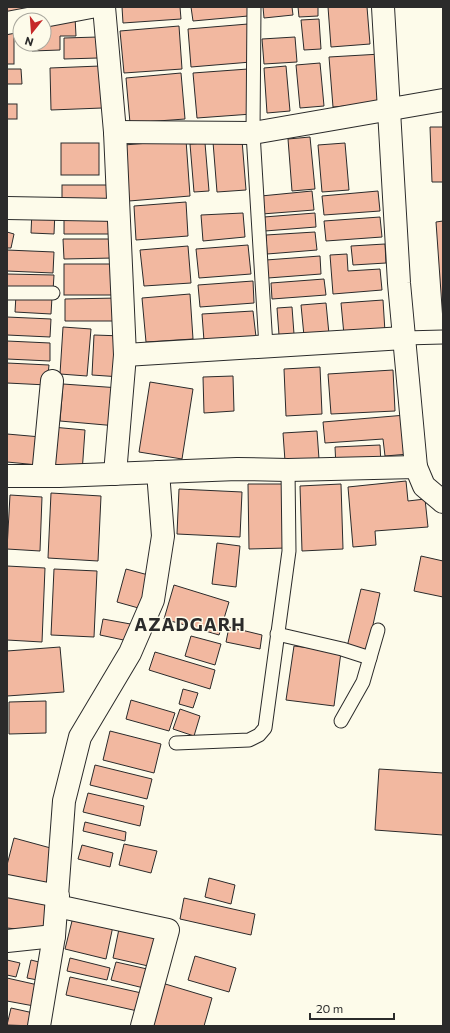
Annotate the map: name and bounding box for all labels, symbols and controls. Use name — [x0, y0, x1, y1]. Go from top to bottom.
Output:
north arrow — [12, 12, 52, 52]
text: N — [23, 35, 35, 49]
district label: AZADGARH — [134, 613, 246, 635]
scale bar — [310, 995, 394, 1021]
text: 20 m — [316, 1001, 343, 1015]

